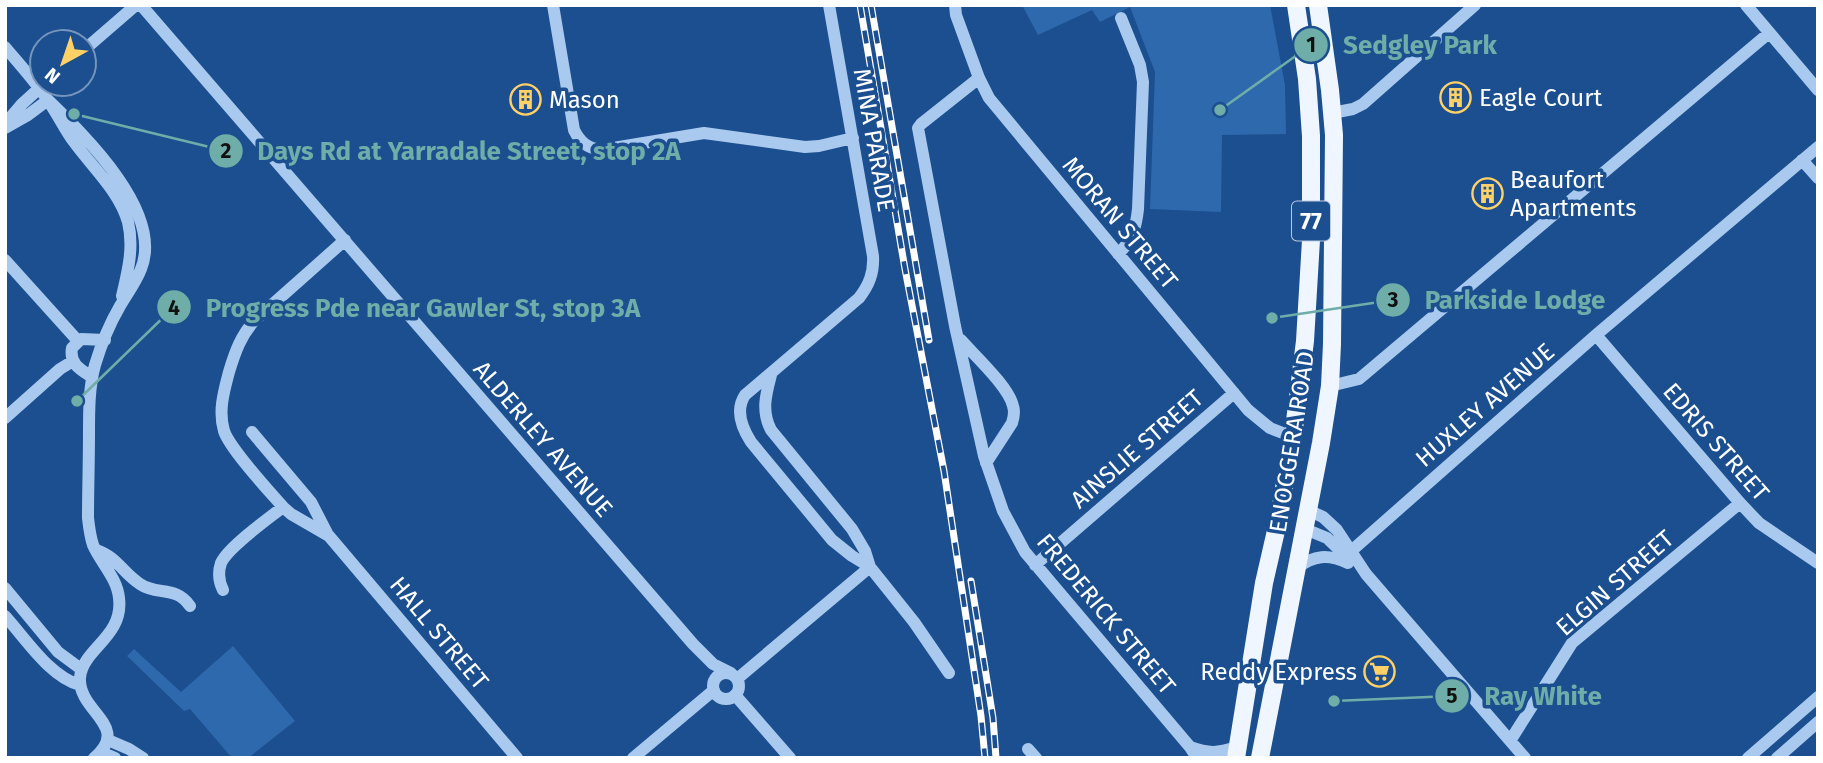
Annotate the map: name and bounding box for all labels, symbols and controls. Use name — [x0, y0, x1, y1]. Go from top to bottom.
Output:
callout: Sedgley Park — [1294, 21, 1510, 68]
north arrow — [28, 28, 98, 98]
text: Sedgley Park — [1343, 30, 1498, 61]
text: 1 — [1306, 32, 1316, 58]
text: N — [40, 63, 65, 89]
street label: MINA PARADE — [848, 66, 900, 214]
building icon: Eagle Court — [1439, 81, 1473, 115]
building icon: Mason — [509, 83, 543, 117]
place label: Eagle Court — [1479, 84, 1602, 112]
place label: Mason — [549, 86, 620, 114]
callout: Days Rd at Yarradale Street, stop 2A — [209, 127, 695, 174]
text: Days Rd at Yarradale Street, stop 2A — [257, 136, 681, 167]
text: 2 — [221, 138, 232, 164]
street label: MORAN STREET — [1057, 151, 1184, 295]
place label: Beaufort Apartments — [1510, 166, 1636, 222]
building icon: Beaufort Apartments — [1470, 177, 1504, 211]
road number: 77 — [1292, 202, 1330, 241]
callout: Parkside Lodge — [1375, 276, 1619, 323]
callout: Progress Pde near Gawler St, stop 3A — [157, 284, 654, 331]
text: Parkside Lodge — [1425, 285, 1605, 316]
text: 3 — [1387, 287, 1399, 313]
text: Progress Pde near Gawler St, stop 3A — [206, 293, 641, 324]
text: 4 — [168, 295, 180, 321]
street label: HUXLEY AVENUE — [1410, 337, 1560, 473]
street label: ENOGGERA ROAD — [1264, 349, 1320, 535]
street label: ALDERLEY AVENUE — [468, 355, 618, 523]
street label: EDRIS STREET — [1657, 377, 1775, 507]
street label: AINSLIE STREET — [1065, 384, 1209, 514]
street label: ELGIN STREET — [1551, 524, 1680, 642]
street label: FREDERICK STREET — [1031, 528, 1182, 700]
street label: HALL STREET — [384, 571, 494, 695]
supermarket icon: Reddy Express — [1363, 655, 1397, 689]
place label: Reddy Express — [1200, 658, 1357, 686]
callout: Ray White — [1435, 672, 1615, 719]
text: Ray White — [1484, 681, 1602, 712]
text: 5 — [1446, 683, 1458, 709]

